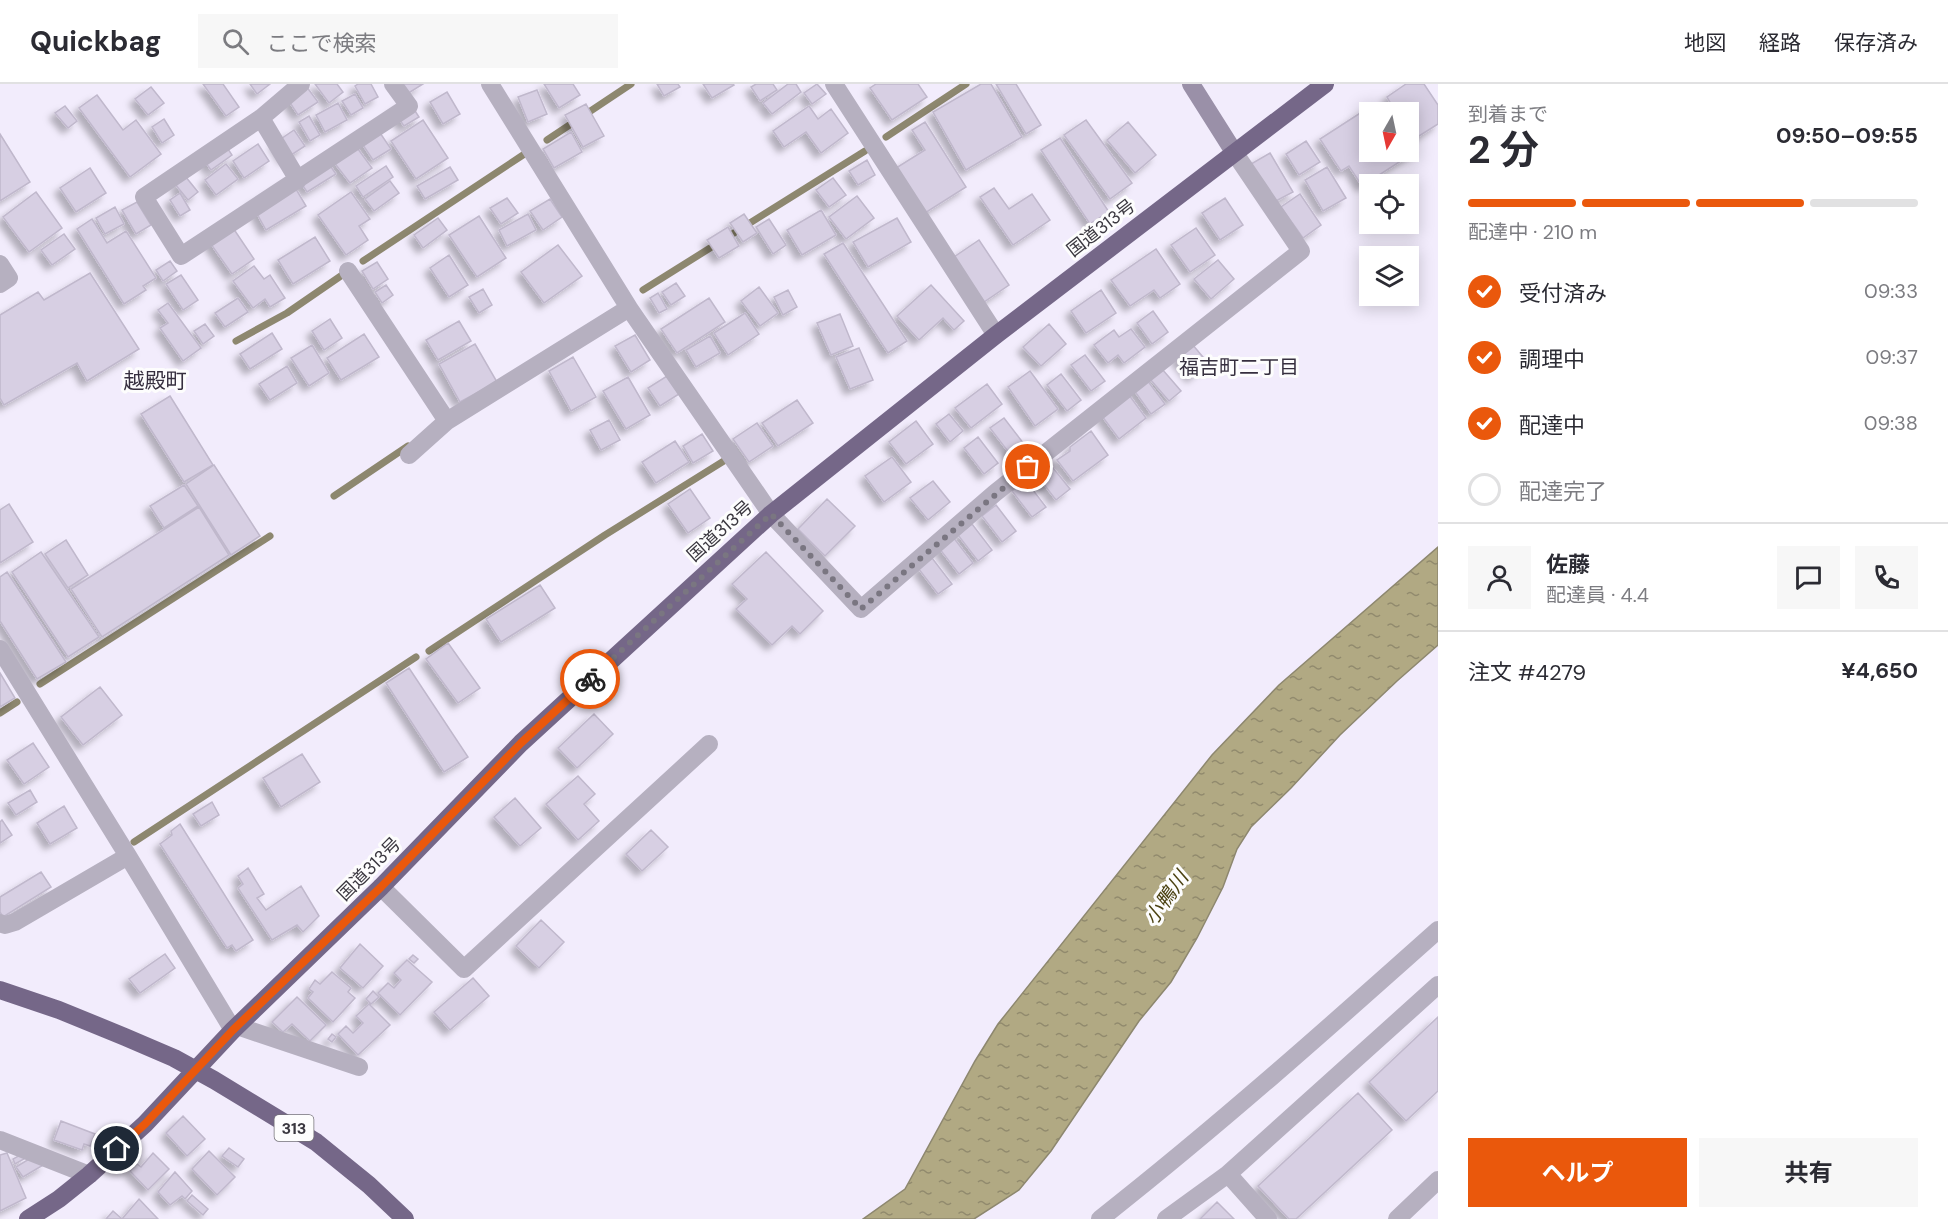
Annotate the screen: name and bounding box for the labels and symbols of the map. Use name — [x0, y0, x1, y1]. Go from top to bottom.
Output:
north arrow — [1359, 102, 1419, 162]
street label: 国道313号 — [1062, 194, 1140, 262]
district label: 福吉町二丁目 — [1179, 354, 1299, 380]
district label: 越殿町 — [124, 367, 187, 395]
pin — [1002, 441, 1053, 492]
street label: 国道313号 — [682, 495, 758, 567]
courier — [560, 649, 620, 709]
street label: 国道313号 — [332, 832, 406, 906]
water label: 小鴨川 — [1138, 864, 1195, 930]
road number: 313 — [274, 1115, 314, 1141]
pin — [91, 1123, 142, 1174]

